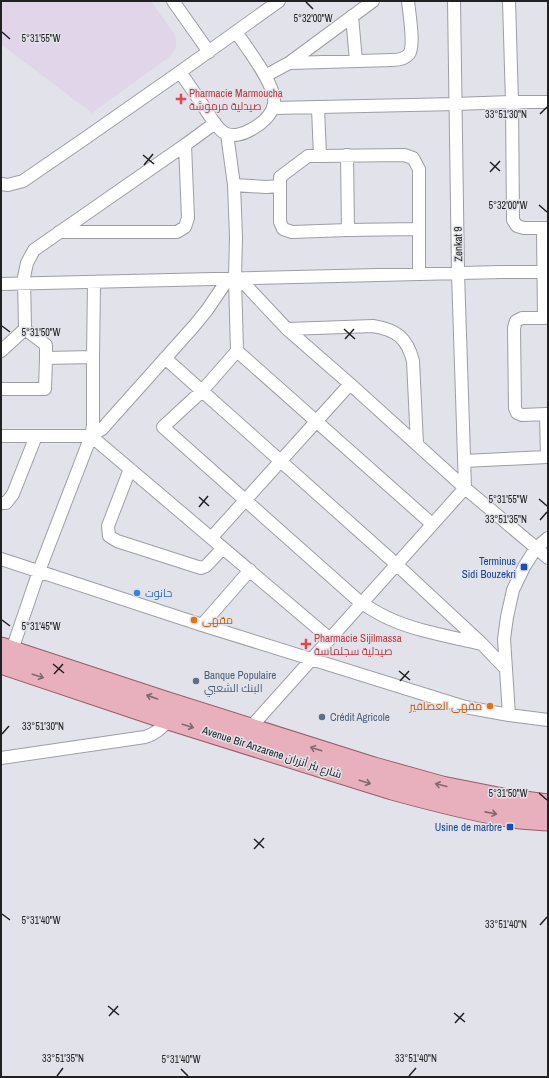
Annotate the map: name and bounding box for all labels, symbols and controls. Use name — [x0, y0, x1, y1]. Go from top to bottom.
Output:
text: 5°32'00"W — [293, 12, 333, 25]
text: 5°31'55"W — [21, 32, 61, 45]
place label: Pharmacie Marmoucha صيدلية مرموشة — [189, 86, 283, 113]
marker: Pharmacie Marmoucha صيدلية مرموشة — [176, 94, 186, 104]
text: 33°51'30"N — [485, 108, 527, 121]
text: 5°32'00"W — [488, 199, 528, 212]
street label: Zenkat 9 — [451, 226, 465, 262]
text: 5°31'50"W — [21, 326, 61, 339]
text: 5°31'55"W — [488, 493, 528, 506]
text: 33°51'35"N — [485, 513, 527, 526]
place label: Terminus Sidi Bouzekri — [462, 554, 516, 581]
marker: Terminus Sidi Bouzekri — [519, 562, 529, 572]
place label: حانوت — [145, 586, 172, 600]
marker: حانوت — [132, 588, 142, 598]
place label: مقهى — [202, 613, 233, 627]
marker: مقهى — [189, 615, 199, 625]
text: 5°31'45"W — [21, 620, 61, 633]
place label: Pharmacie Sijilmassa صيدلية سجلماسة — [314, 631, 402, 658]
marker: Pharmacie Sijilmassa صيدلية سجلماسة — [301, 639, 311, 649]
place label: Banque Populaire البنك الشعبي — [204, 668, 276, 697]
one-way arrow — [32, 673, 44, 681]
marker: Banque Populaire البنك الشعبي — [191, 676, 201, 686]
one-way arrow — [146, 693, 159, 700]
place label: مقهى العصافير — [409, 699, 482, 713]
marker: مقهى العصافير — [485, 701, 495, 711]
place label: Crédit Agricole — [330, 710, 390, 724]
marker: Crédit Agricole — [317, 712, 327, 722]
text: 33°51'30"N — [22, 720, 64, 733]
one-way arrow — [181, 723, 194, 730]
street label: Avenue Bir Anzarene شارع بئر أنزران — [199, 723, 343, 782]
one-way arrow — [310, 744, 322, 752]
one-way arrow — [359, 779, 372, 786]
one-way arrow — [435, 781, 448, 788]
text: 5°31'50"W — [488, 787, 528, 800]
one-way arrow — [485, 810, 498, 818]
place label: Usine de marbre — [435, 820, 502, 834]
marker: Usine de marbre — [505, 822, 515, 832]
text: 5°31'40"W — [21, 914, 61, 927]
text: 33°51'40"N — [485, 918, 527, 931]
text: 33°51'35"N — [42, 1052, 84, 1065]
text: 33°51'40"N — [395, 1052, 437, 1065]
text: 5°31'40"W — [161, 1053, 201, 1066]

